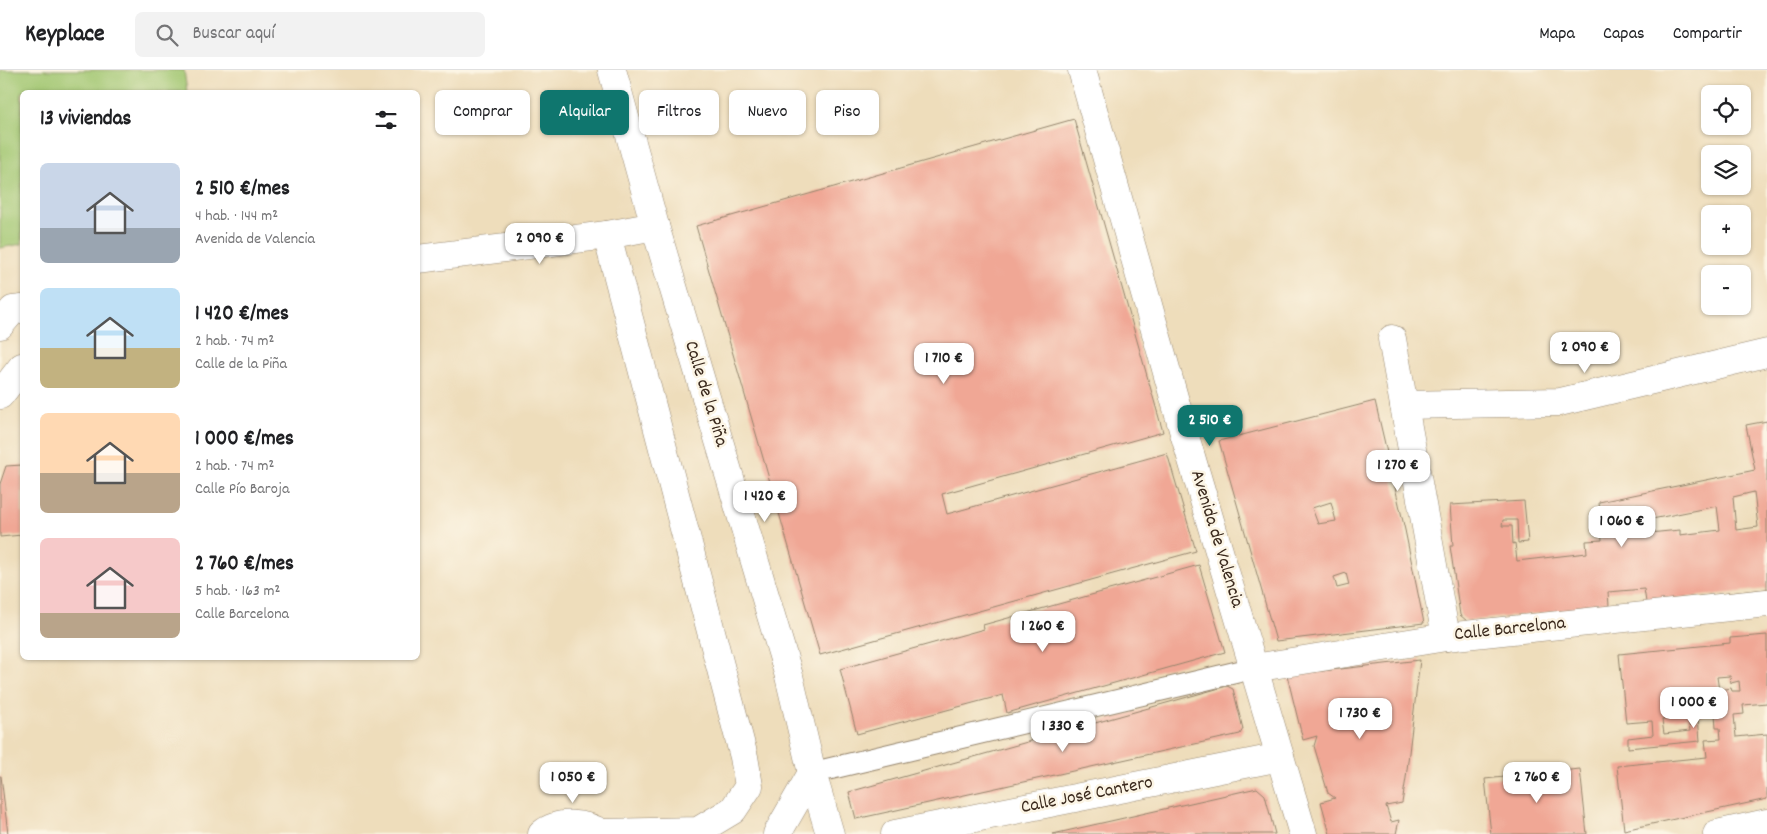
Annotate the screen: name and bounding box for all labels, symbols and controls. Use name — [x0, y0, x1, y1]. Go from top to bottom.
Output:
search box — [135, 12, 485, 57]
text: Keyplace — [25, 18, 105, 52]
icon: search — [153, 21, 181, 49]
text: Buscar aquí — [193, 21, 275, 48]
text: Mapa — [1539, 22, 1575, 47]
text: Capas — [1603, 22, 1645, 47]
text: Compartir — [1673, 22, 1742, 47]
map controls — [1701, 85, 1751, 315]
button: locate — [1701, 85, 1751, 135]
chip: Comprar — [435, 90, 530, 135]
chip: Alquilar — [540, 90, 629, 135]
chip: Filtros — [639, 90, 719, 135]
chip: Nuevo — [729, 90, 806, 135]
chip: Piso — [816, 90, 879, 135]
text: 13 viviendas — [40, 105, 131, 135]
icon: filters — [372, 106, 400, 134]
button: layers — [1701, 145, 1751, 195]
text: 2 510 €/mes — [195, 175, 290, 205]
icon: home — [80, 183, 140, 243]
text: 4 hab. · 144 m² — [195, 205, 278, 228]
button: + — [1701, 205, 1751, 255]
pin: 2 090 € — [494, 222, 586, 265]
text: 2 090 € — [516, 227, 564, 250]
text: Avenida de Valencia — [195, 228, 315, 251]
button: − — [1701, 265, 1751, 315]
text: 1 420 €/mes — [195, 300, 289, 330]
icon: home — [80, 308, 140, 368]
text: 2 hab. · 74 m² — [195, 330, 274, 353]
pin: 2 090 € — [1539, 332, 1631, 374]
text: 2 090 € — [1561, 336, 1609, 359]
street label: Calle de la Piña — [676, 338, 734, 451]
pin: 1 710 € — [898, 342, 990, 385]
text: 1 710 € — [925, 347, 963, 370]
text: Calle de la Piña — [195, 353, 287, 376]
pin: 2 510 € — [1164, 404, 1256, 447]
text: 2 510 € — [1189, 409, 1231, 432]
text: 1 000 €/mes — [195, 425, 294, 455]
icon: home — [80, 433, 140, 493]
pin: 1 270 € — [1352, 450, 1444, 492]
text: 1 270 € — [1377, 454, 1419, 477]
text: 2 hab. · 74 m² — [195, 455, 274, 478]
street label: Avenida de Valencia — [1182, 467, 1250, 612]
text: Calle Pío Baroja — [195, 478, 290, 501]
pin: 1 420 € — [719, 480, 811, 523]
text: 1 420 € — [744, 485, 786, 508]
pin: 1 060 € — [1576, 506, 1668, 548]
text: 1 060 € — [1599, 510, 1645, 533]
text: 2 760 €/mes — [195, 550, 294, 580]
icon: home — [80, 558, 140, 618]
text: 5 hab. · 163 m² — [195, 580, 280, 603]
text: Calle Barcelona — [195, 603, 289, 626]
pin: 1 260 € — [997, 610, 1089, 653]
street label: Calle Barcelona — [1453, 611, 1568, 649]
text: 1 260 € — [1021, 615, 1065, 638]
pin: 1 000 € — [1648, 686, 1740, 729]
text: 1 000 € — [1671, 691, 1717, 714]
pin: 1 730 € — [1314, 698, 1406, 740]
text: 1 730 € — [1339, 702, 1381, 725]
pin: 1 330 € — [1017, 710, 1109, 753]
text: 1 330 € — [1042, 715, 1084, 738]
pin: 1 050 € — [527, 762, 619, 804]
pin: 2 760 € — [1491, 762, 1583, 804]
text: 1 050 € — [551, 766, 595, 789]
text: 2 760 € — [1514, 766, 1560, 789]
street label: Calle José Cantero — [1019, 770, 1155, 822]

